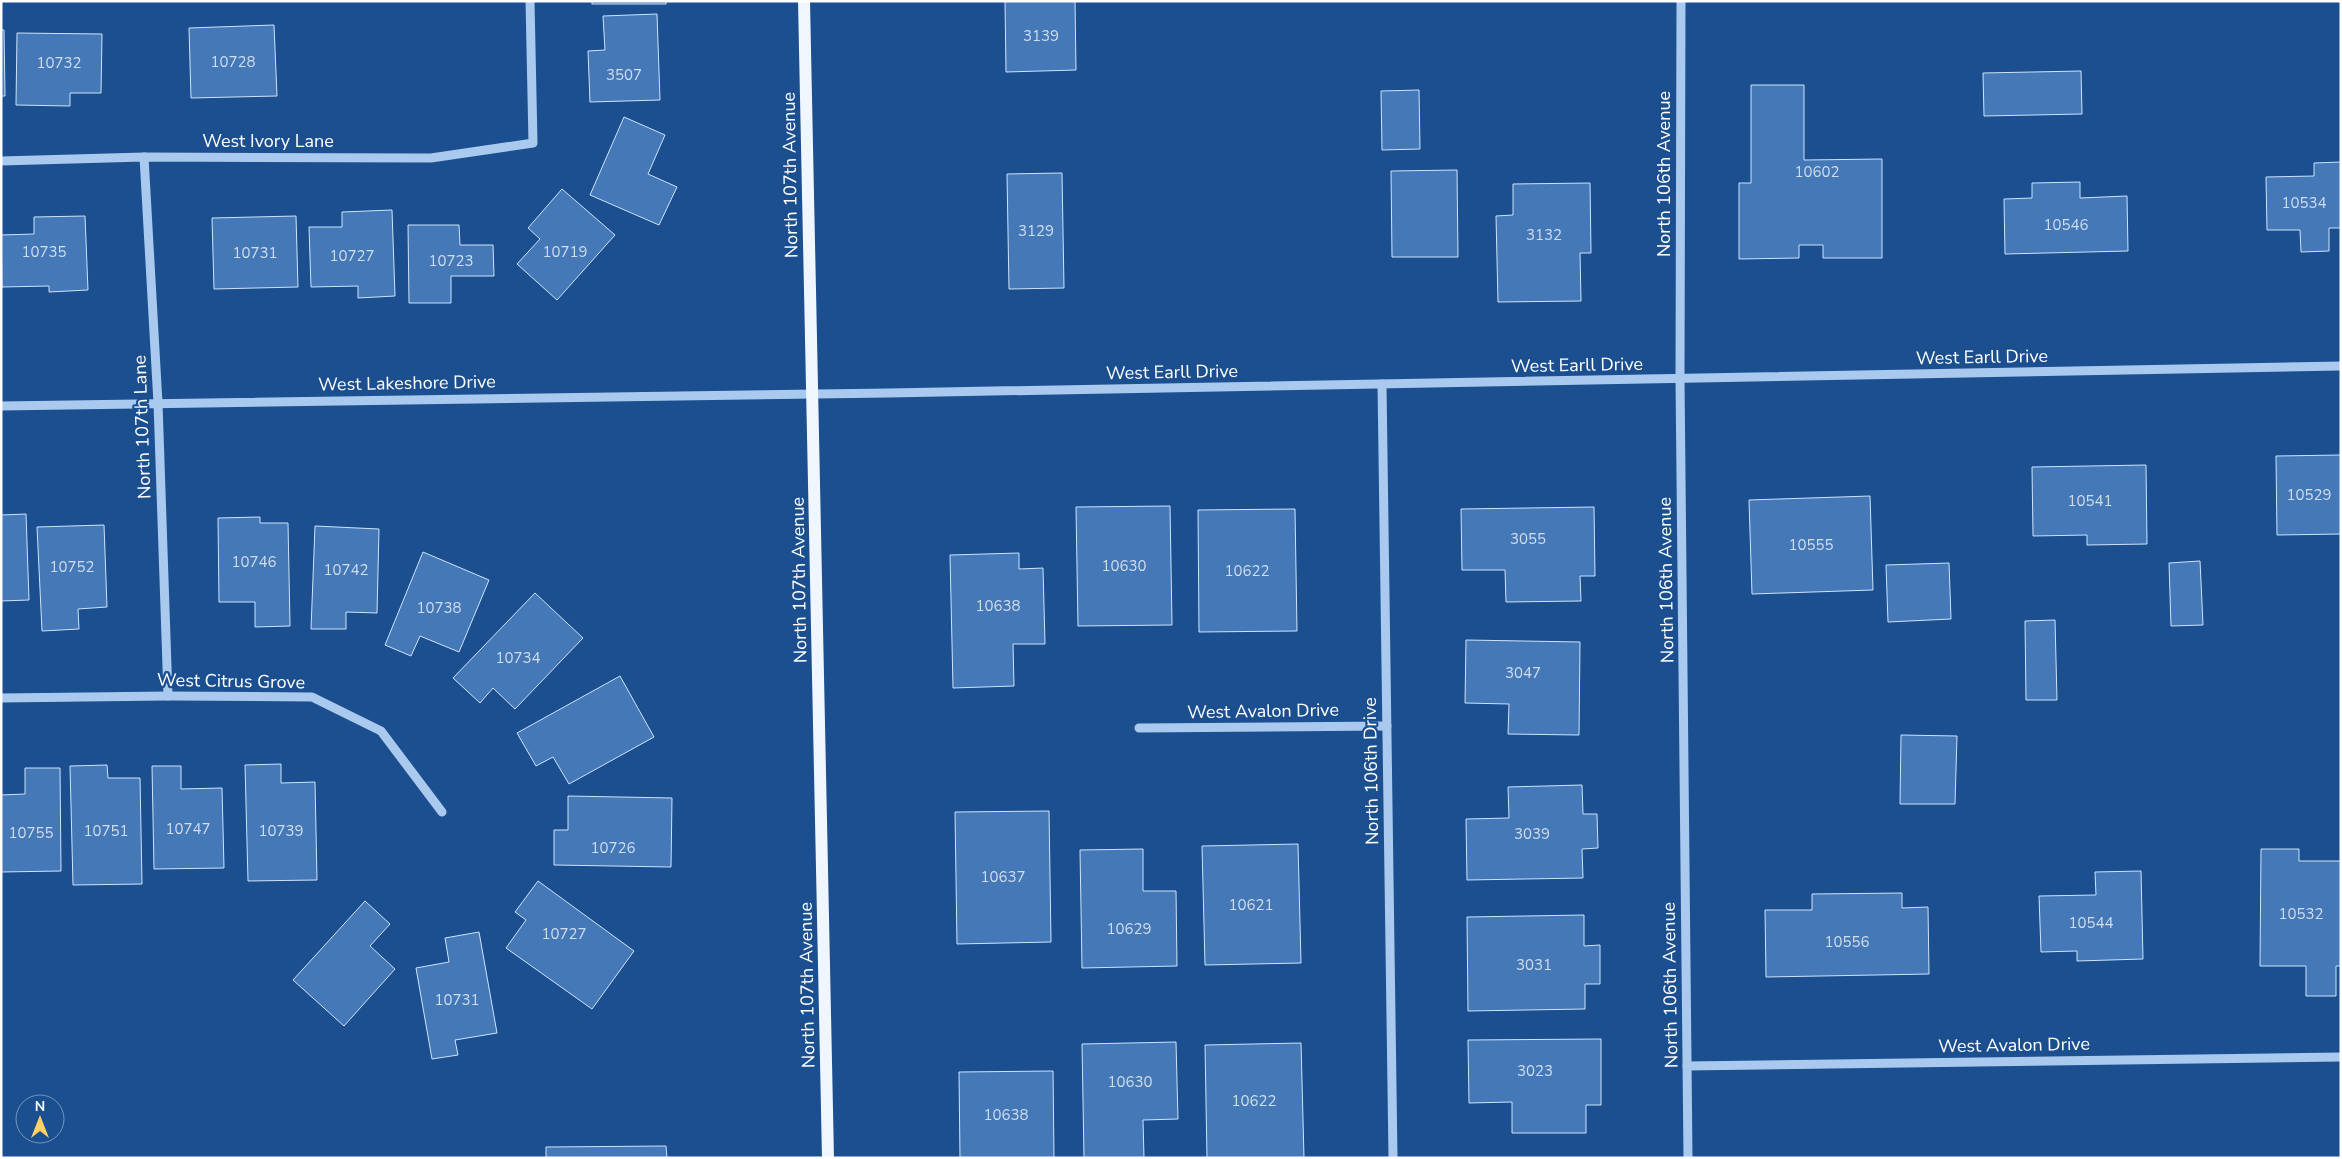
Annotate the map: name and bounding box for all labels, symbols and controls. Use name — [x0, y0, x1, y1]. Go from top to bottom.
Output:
house number: 3139 — [1023, 26, 1059, 46]
house number: 10728 — [210, 52, 256, 72]
house number: 10732 — [36, 53, 82, 73]
house number: 3507 — [606, 65, 642, 85]
street label: North 106th Avenue — [1652, 91, 1676, 257]
street label: North 107th Avenue — [777, 92, 803, 258]
street label: West Ivory Lane — [202, 129, 334, 153]
house number: 10602 — [1794, 162, 1840, 182]
house number: 10534 — [2281, 193, 2327, 213]
house number: 10546 — [2043, 215, 2089, 235]
house number: 3129 — [1018, 221, 1054, 241]
house number: 3132 — [1526, 225, 1562, 245]
house number: 10735 — [21, 242, 67, 262]
house number: 10719 — [542, 242, 588, 262]
house number: 10731 — [232, 243, 278, 263]
house number: 10727 — [329, 246, 375, 266]
house number: 10723 — [428, 251, 474, 271]
street label: West Earll Drive — [1916, 344, 2048, 370]
street label: West Earll Drive — [1511, 352, 1643, 378]
street label: North 107th Lane — [127, 355, 157, 499]
street label: West Earll Drive — [1106, 359, 1238, 385]
street label: West Lakeshore Drive — [318, 369, 496, 397]
house number: 10529 — [2286, 485, 2332, 505]
house number: 10541 — [2067, 491, 2113, 511]
street label: North 107th Avenue — [786, 497, 812, 663]
street label: North 106th Avenue — [1653, 497, 1679, 663]
house number: 3055 — [1510, 529, 1546, 549]
house number: 10555 — [1788, 535, 1834, 555]
house number: 10746 — [231, 552, 277, 572]
house number: 10630 — [1101, 556, 1147, 576]
house number: 10752 — [49, 557, 95, 577]
house number: 10742 — [323, 560, 369, 580]
house number: 10622 — [1224, 561, 1270, 581]
house number: 10638 — [975, 596, 1021, 616]
house number: 10738 — [416, 598, 462, 618]
house number: 10734 — [495, 648, 541, 668]
house number: 3047 — [1505, 663, 1541, 683]
street label: West Citrus Grove — [157, 668, 305, 694]
street label: North 106th Drive — [1358, 697, 1384, 845]
street label: West Avalon Drive — [1187, 698, 1339, 724]
house number: 10747 — [165, 819, 211, 839]
house number: 10751 — [83, 821, 129, 841]
house number: 10739 — [258, 821, 304, 841]
house number: 10755 — [8, 823, 54, 843]
house number: 3039 — [1514, 824, 1550, 844]
house number: 10726 — [590, 838, 636, 858]
house number: 10637 — [980, 867, 1026, 887]
house number: 10621 — [1228, 895, 1274, 915]
street label: North 107th Avenue — [794, 902, 820, 1068]
street label: North 106th Avenue — [1657, 902, 1683, 1068]
house number: 10532 — [2278, 904, 2324, 924]
house number: 10544 — [2068, 913, 2114, 933]
house number: 10629 — [1106, 919, 1152, 939]
house number: 10727 — [541, 924, 587, 944]
house number: 10556 — [1824, 932, 1870, 952]
house number: 3031 — [1516, 955, 1552, 975]
house number: 10731 — [434, 990, 480, 1010]
street label: West Avalon Drive — [1938, 1032, 2090, 1058]
house number: 3023 — [1517, 1061, 1553, 1081]
house number: 10630 — [1107, 1072, 1153, 1092]
house number: 10622 — [1231, 1091, 1277, 1111]
north arrow — [15, 1094, 65, 1144]
text: N — [35, 1097, 45, 1116]
house number: 10638 — [983, 1105, 1029, 1125]

